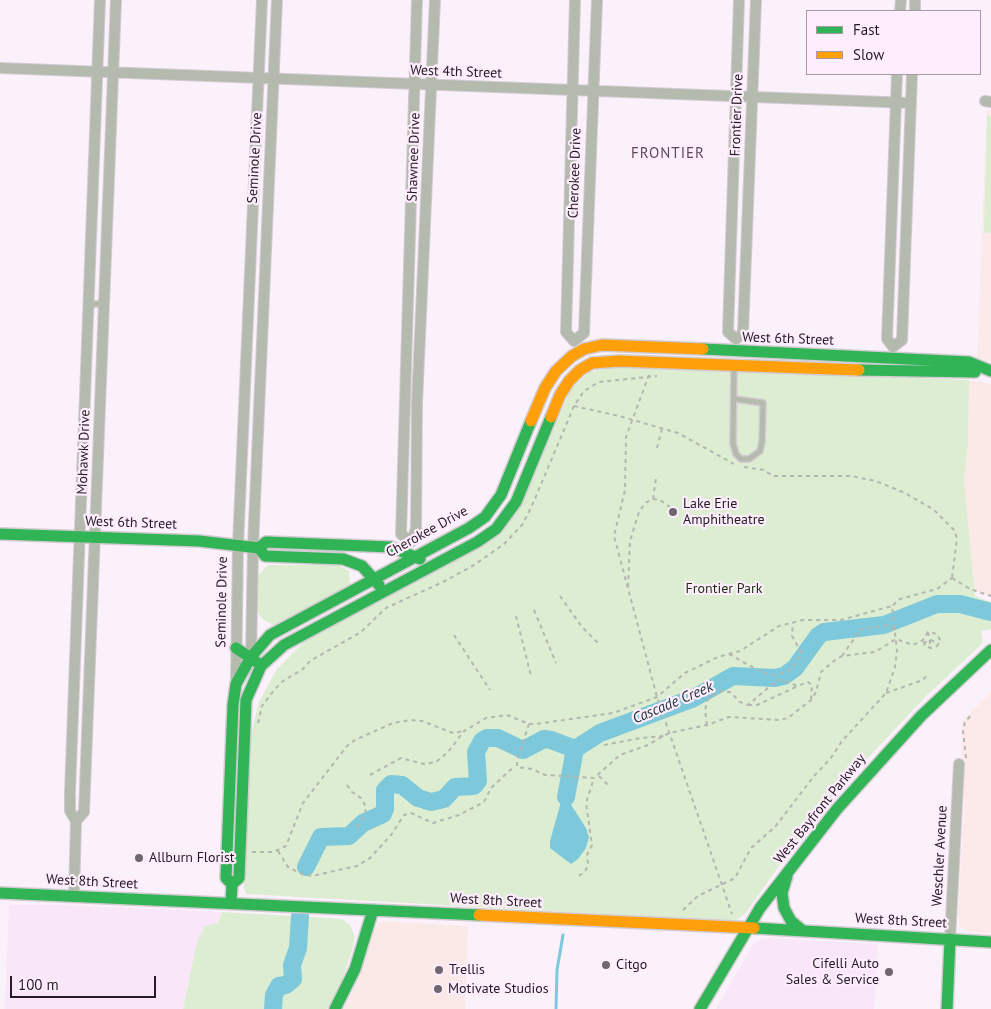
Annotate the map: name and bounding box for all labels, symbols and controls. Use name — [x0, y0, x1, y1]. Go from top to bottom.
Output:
legend — [806, 10, 981, 75]
text: Fast — [853, 20, 880, 39]
text: Slow — [853, 45, 884, 64]
street label: West 4th Street — [410, 62, 502, 82]
street label: Frontier Drive — [727, 73, 747, 157]
street label: Seminole Drive — [244, 112, 266, 204]
street label: Shawnee Drive — [404, 112, 424, 202]
street label: Cherokee Drive — [565, 127, 585, 219]
district label: FRONTIER — [630, 145, 706, 163]
street label: West 6th Street — [742, 329, 834, 349]
street label: Mohawk Drive — [74, 409, 94, 495]
place label: Lake Erie Amphitheatre — [683, 496, 765, 528]
street label: Cherokee Drive — [383, 503, 471, 561]
marker: Lake Erie Amphitheatre — [667, 506, 679, 518]
street label: West 6th Street — [85, 513, 177, 533]
street label: Seminole Drive — [213, 556, 231, 648]
park label: Frontier Park — [685, 581, 763, 597]
water label: Cascade Creek — [630, 678, 716, 728]
street label: West Bayfront Parkway — [771, 751, 869, 867]
street label: Weschler Avenue — [929, 805, 951, 907]
place label: Allburn Florist — [149, 850, 235, 866]
marker: Allburn Florist — [133, 852, 145, 864]
street label: West 8th Street — [46, 871, 138, 893]
street label: West 8th Street — [450, 890, 542, 912]
street label: West 8th Street — [855, 910, 947, 932]
place label: Cifelli Auto Sales & Service — [786, 956, 879, 989]
place label: Citgo — [616, 957, 647, 973]
marker: Citgo — [600, 959, 612, 971]
place label: Trellis — [449, 962, 485, 978]
marker: Trellis — [433, 964, 445, 976]
scale bar — [12, 966, 159, 998]
marker: Cifelli Auto Sales & Service — [883, 966, 895, 978]
text: 100 m — [18, 975, 59, 994]
place label: Motivate Studios — [448, 981, 549, 997]
marker: Motivate Studios — [432, 983, 444, 995]

